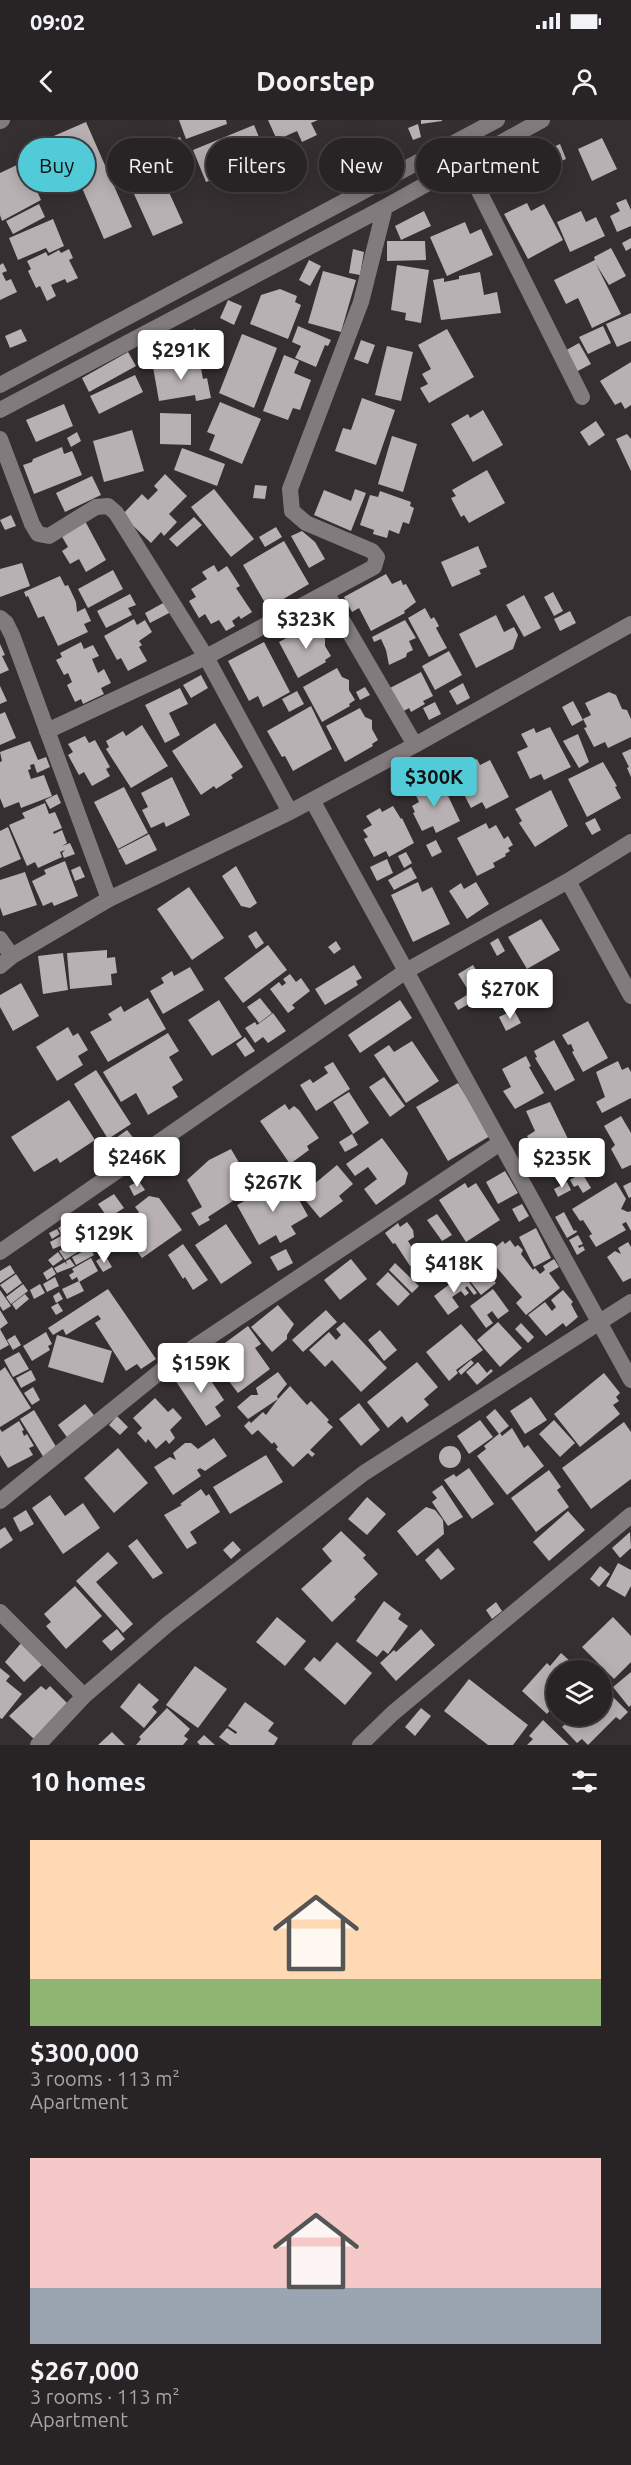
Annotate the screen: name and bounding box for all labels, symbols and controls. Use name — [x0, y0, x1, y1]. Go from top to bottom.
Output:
text: 09:02 — [30, 9, 85, 34]
icon: back — [30, 65, 63, 98]
icon: person — [568, 65, 601, 98]
text: Doorstep — [256, 66, 375, 96]
chip: Buy — [18, 138, 95, 192]
chip: Rent — [107, 138, 194, 192]
chip: Filters — [206, 138, 307, 192]
chip: New — [319, 138, 404, 192]
chip: Apartment — [416, 138, 561, 192]
pin: $291K — [139, 330, 223, 381]
text: $291K — [152, 338, 210, 361]
pin: $323K — [264, 599, 348, 650]
text: $323K — [277, 607, 335, 630]
pin: $300K — [392, 757, 476, 808]
text: $300K — [405, 765, 463, 788]
pin: $270K — [468, 969, 552, 1020]
text: $270K — [481, 977, 539, 1000]
pin: $246K — [95, 1137, 179, 1188]
pin: $235K — [520, 1138, 604, 1189]
text: $246K — [108, 1145, 166, 1168]
text: $235K — [533, 1146, 591, 1169]
pin: $267K — [231, 1162, 315, 1213]
text: $267K — [244, 1170, 302, 1193]
pin: $129K — [62, 1213, 146, 1264]
text: $129K — [75, 1221, 133, 1244]
pin: $418K — [412, 1243, 496, 1294]
text: $418K — [425, 1251, 483, 1274]
pin: $159K — [159, 1343, 243, 1394]
text: $159K — [172, 1351, 230, 1374]
map controls — [546, 1660, 612, 1726]
button: layers — [546, 1660, 612, 1726]
icon: filters — [568, 1765, 601, 1798]
text: 10 homes — [30, 1767, 146, 1796]
icon: home — [262, 1879, 370, 1987]
text: $300,000 — [30, 2038, 139, 2067]
text: 3 rooms · 113 m² — [30, 2067, 180, 2090]
text: Apartment — [30, 2090, 128, 2113]
icon: home — [262, 2197, 370, 2305]
text: $267,000 — [30, 2356, 139, 2385]
text: 3 rooms · 113 m² — [30, 2385, 180, 2408]
text: Apartment — [30, 2408, 128, 2431]

